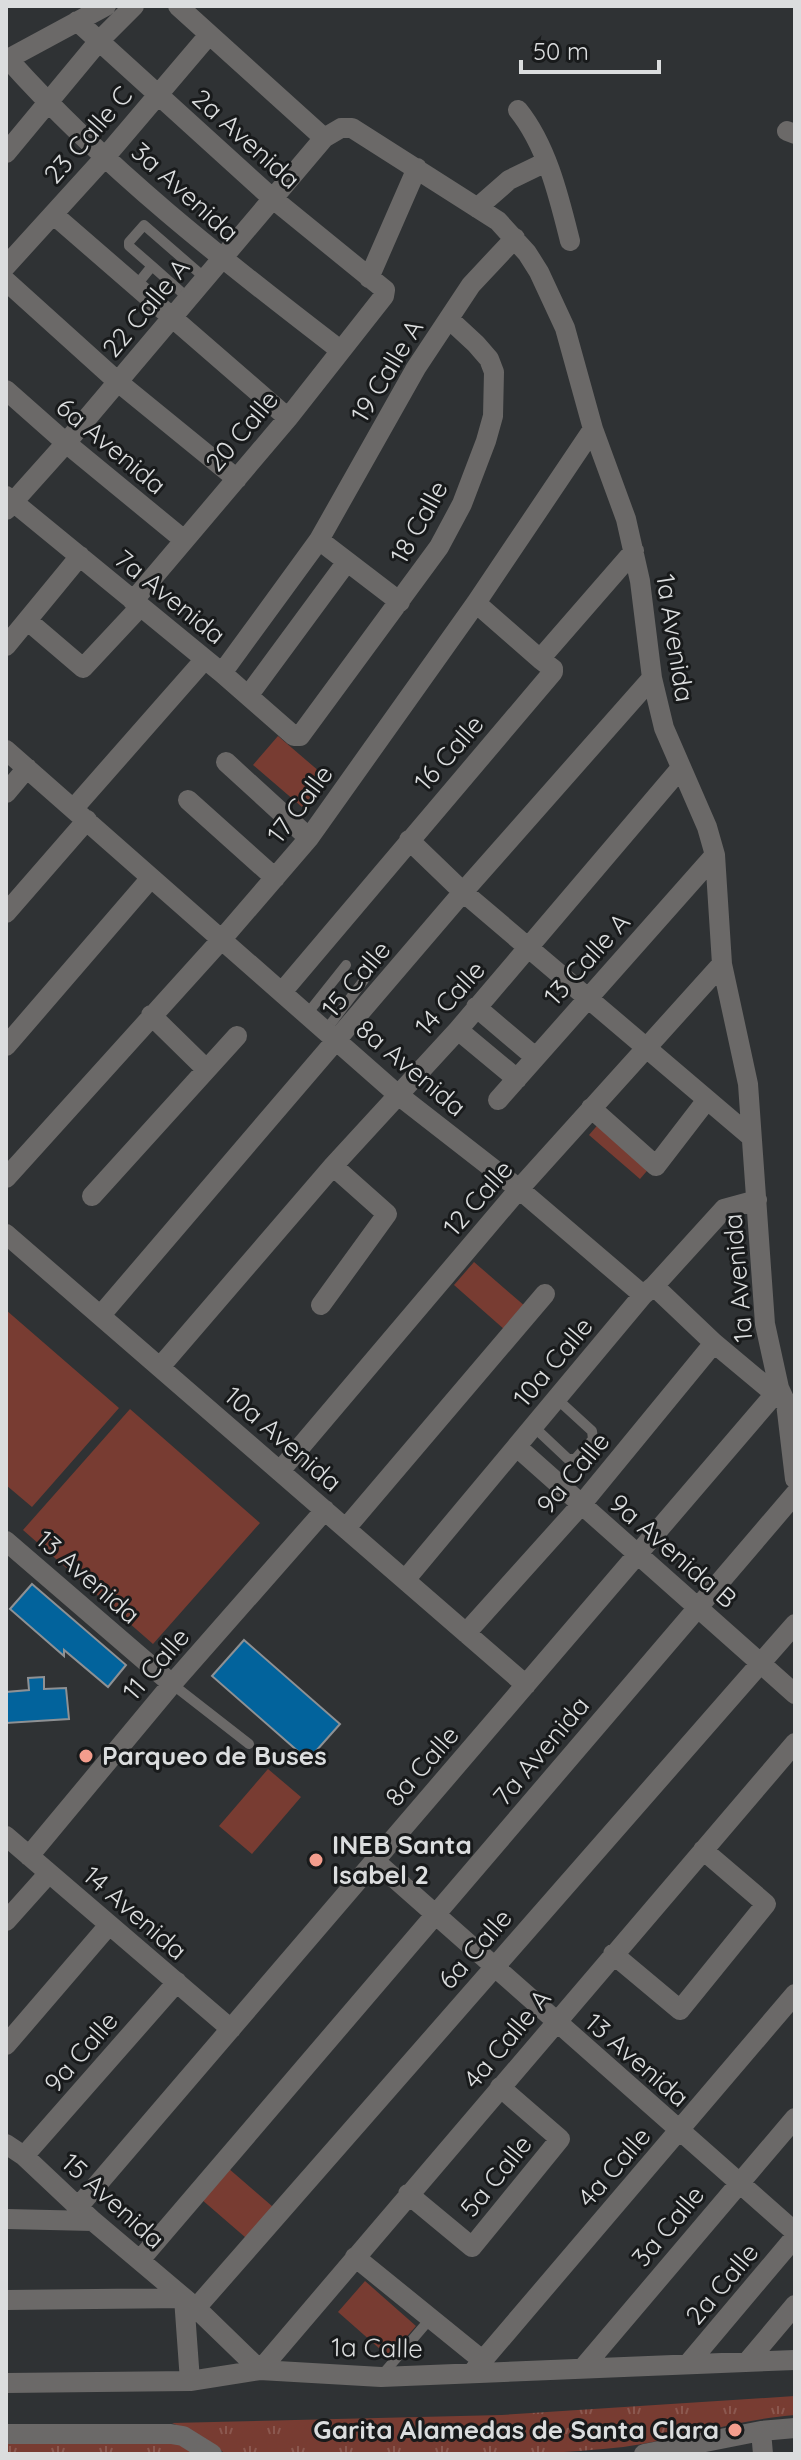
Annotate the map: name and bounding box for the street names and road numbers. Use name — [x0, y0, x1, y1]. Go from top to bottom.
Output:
street label: 23 Calle C — [36, 79, 139, 190]
street label: 2a Avenida — [186, 82, 307, 196]
street label: 3a Avenida — [125, 135, 246, 248]
street label: 22 Calle A — [95, 251, 197, 364]
street label: 19 Calle A — [343, 313, 430, 428]
street label: 20 Calle — [198, 383, 285, 478]
street label: 6a Avenida — [50, 390, 173, 501]
street label: 18 Calle — [382, 474, 455, 569]
street label: 7a Avenida — [108, 542, 232, 651]
street label: 1a Avenida — [649, 572, 702, 704]
street label: 16 Calle — [407, 708, 491, 797]
street label: 17 Calle — [260, 758, 340, 849]
street label: 13 Calle A — [536, 905, 637, 1012]
street label: 15 Calle — [314, 934, 397, 1024]
street label: 14 Calle — [408, 953, 492, 1042]
street label: 8a Avenida — [350, 1012, 473, 1123]
street label: 12 Calle — [436, 1153, 520, 1243]
street label: 1a Avenida — [715, 1212, 760, 1344]
street label: 10a Calle — [506, 1310, 600, 1413]
street label: 10a Avenida — [218, 1379, 349, 1498]
street label: 9a Calle — [529, 1425, 616, 1520]
street label: 9a Avenida B — [603, 1486, 744, 1615]
street label: 13 Avenida — [30, 1523, 147, 1631]
street label: 11 Calle — [115, 1621, 196, 1707]
street label: 7a Avenida — [485, 1689, 596, 1812]
street label: 8a Calle — [378, 1719, 466, 1813]
street label: 14 Avenida — [77, 1859, 194, 1967]
street label: 6a Calle — [431, 1902, 519, 1996]
street label: 4a Calle A — [456, 1982, 558, 2095]
street label: 9a Calle — [37, 2004, 125, 2099]
street label: 13 Avenida — [579, 2006, 696, 2114]
street label: 4a Calle — [570, 2120, 657, 2214]
street label: 5a Calle — [453, 2128, 539, 2223]
street label: 15 Avenida — [55, 2146, 172, 2256]
street label: 3a Calle — [624, 2178, 711, 2273]
street label: 2a Calle — [678, 2236, 765, 2331]
street label: 1a Calle — [331, 2330, 423, 2365]

